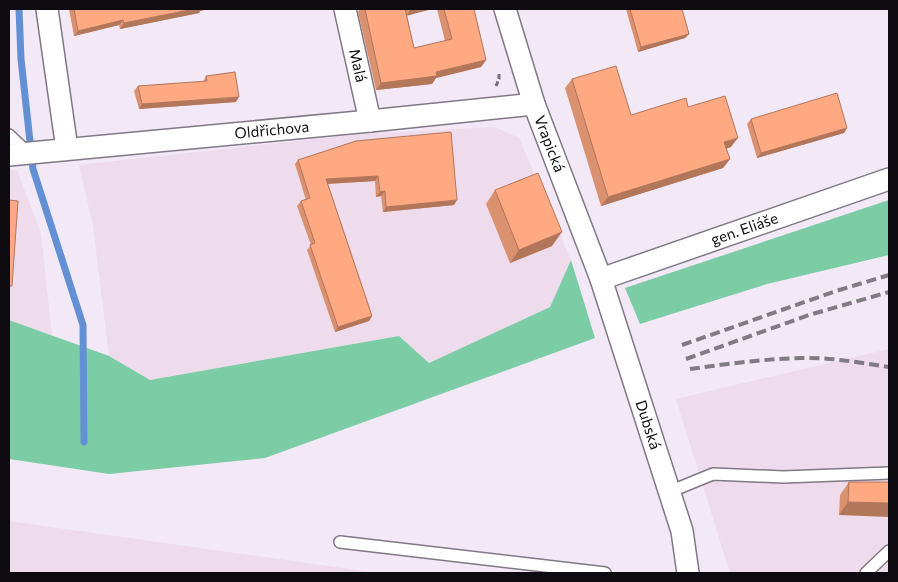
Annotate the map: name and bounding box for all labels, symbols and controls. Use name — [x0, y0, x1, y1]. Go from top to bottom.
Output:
street label: Malá — [346, 47, 371, 84]
street label: Vrapická — [531, 113, 569, 174]
street label: Oldřichova — [234, 117, 310, 142]
street label: gen. Eliáše — [708, 208, 780, 248]
street label: Dubská — [632, 398, 665, 452]

